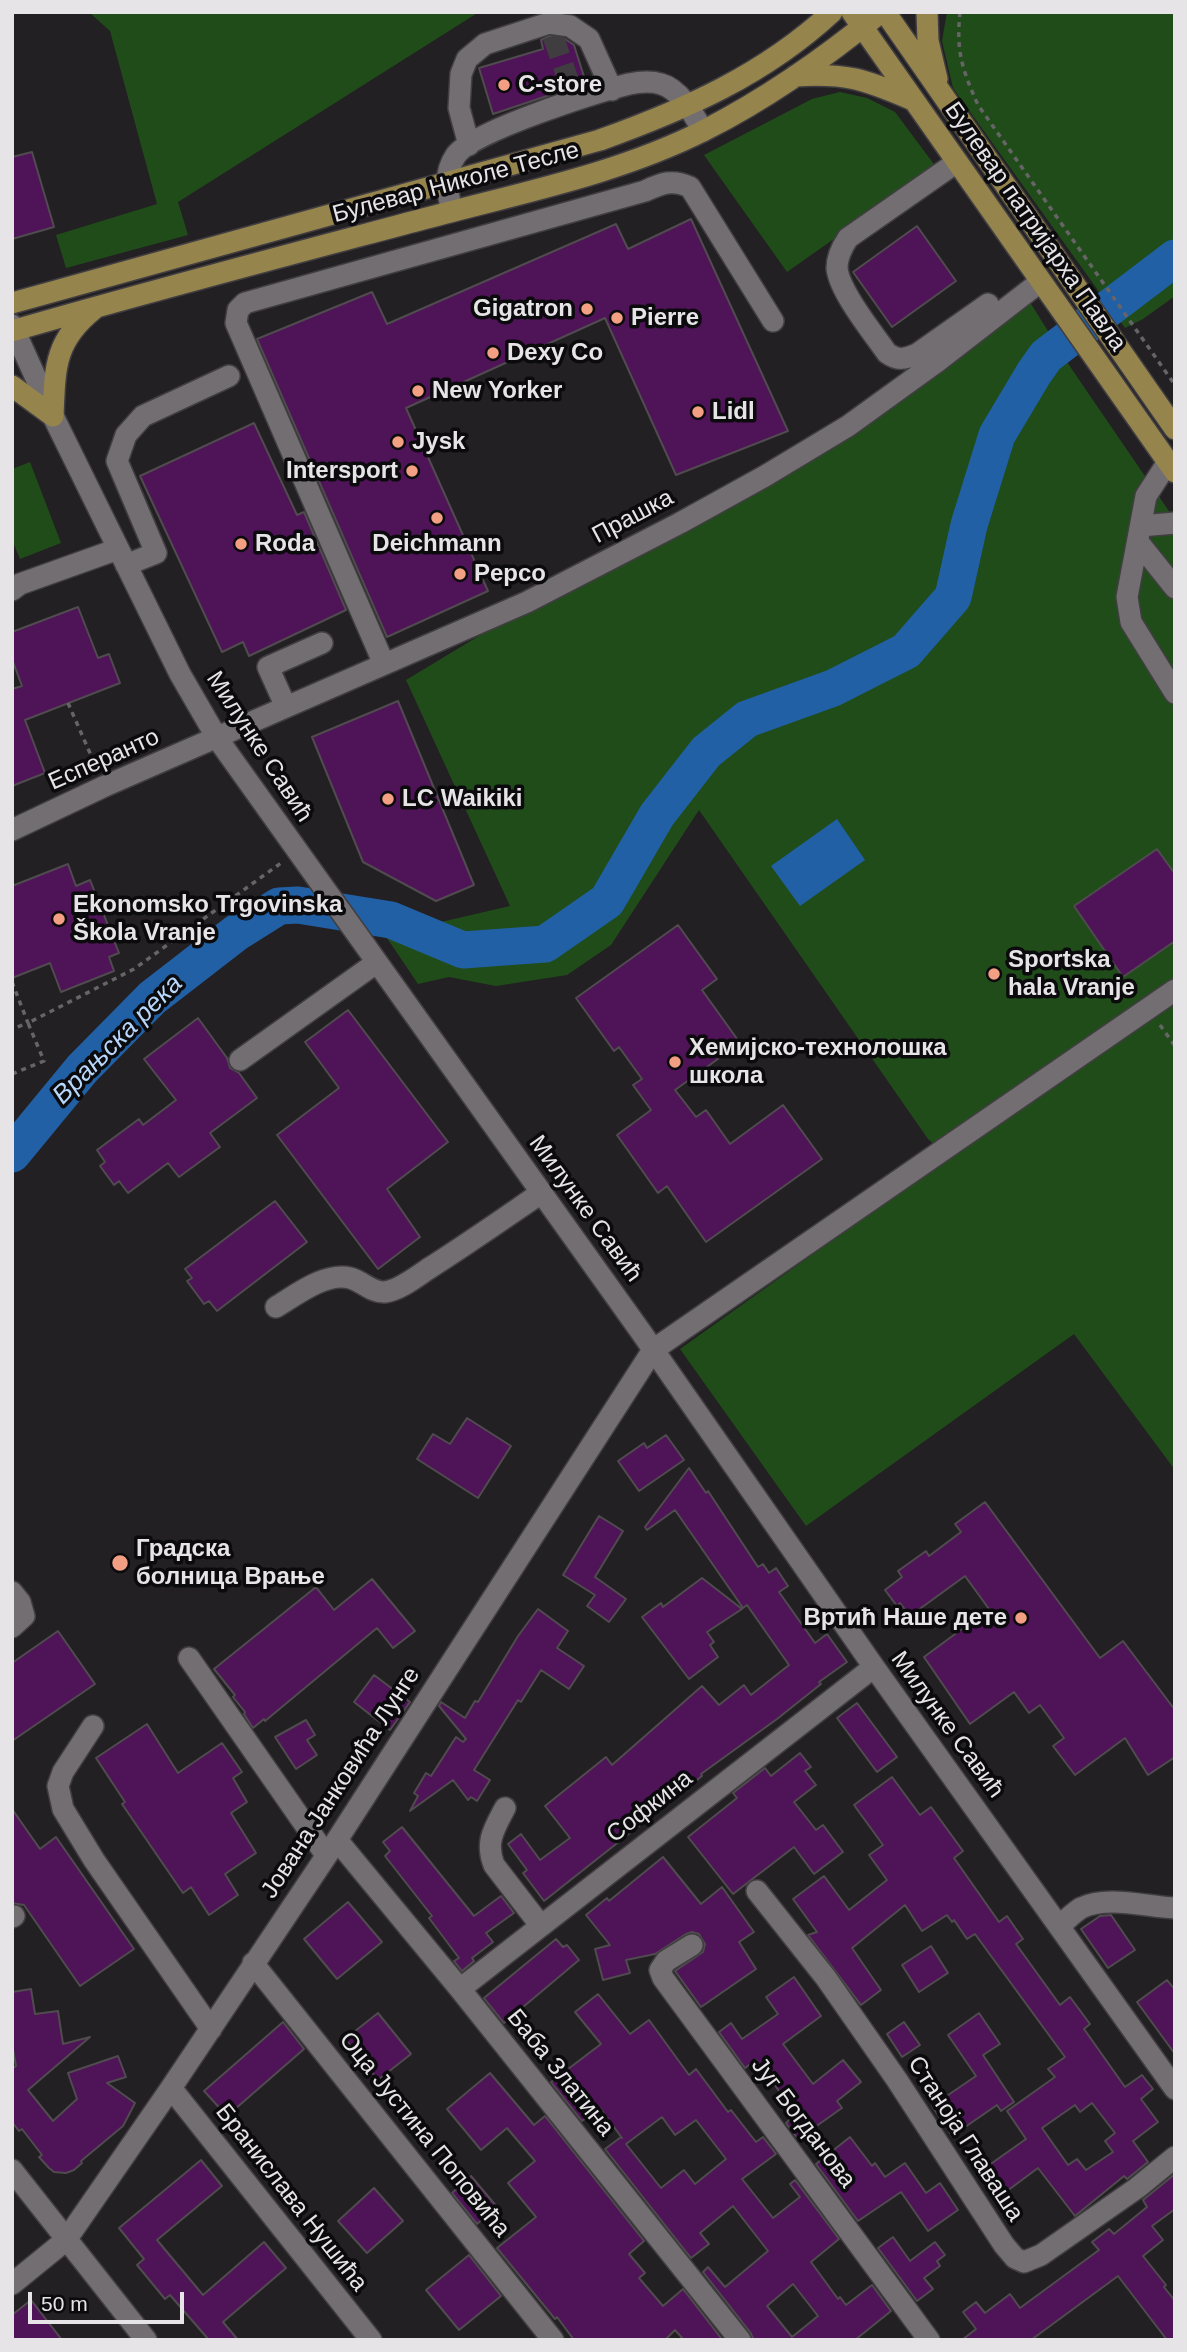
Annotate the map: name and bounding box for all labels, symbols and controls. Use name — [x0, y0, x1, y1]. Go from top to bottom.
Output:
place label: C-store — [518, 71, 602, 99]
marker: C-store — [496, 77, 512, 93]
street label: Булевар патријарха Павла — [938, 97, 1132, 357]
street label: Булевар Николе Тесле — [329, 136, 583, 230]
place label: Gigatron — [473, 295, 573, 323]
marker: Gigatron — [579, 301, 595, 317]
place label: Pierre — [631, 304, 699, 332]
marker: Pierre — [609, 310, 625, 326]
place label: Dexy Co — [507, 339, 603, 367]
marker: Dexy Co — [485, 345, 501, 361]
place label: New Yorker — [432, 377, 562, 405]
marker: New Yorker — [410, 383, 426, 399]
place label: Lidl — [712, 398, 755, 426]
marker: Lidl — [690, 404, 706, 420]
place label: Jysk — [412, 428, 465, 456]
marker: Jysk — [390, 434, 406, 450]
place label: Intersport — [286, 457, 398, 485]
marker: Intersport — [404, 463, 420, 479]
street label: Прашка — [588, 484, 678, 550]
marker: Deichmann — [429, 510, 445, 526]
place label: Roda — [255, 530, 315, 558]
place label: Deichmann — [372, 530, 502, 558]
marker: Roda — [233, 536, 249, 552]
place label: Pepco — [474, 560, 546, 588]
marker: Pepco — [452, 566, 468, 582]
street label: Милунке Савић — [200, 666, 318, 828]
street label: Есперанто — [44, 723, 164, 797]
place label: LC Waikiki — [402, 785, 522, 813]
marker: LC Waikiki — [380, 791, 396, 807]
place label: Ekonomsko Trgovinska Škola Vranje — [73, 891, 342, 947]
marker: Ekonomsko Trgovinska Škola Vranje — [51, 911, 67, 927]
place label: Sportska hala Vranje — [1008, 946, 1135, 1002]
marker: Sportska hala Vranje — [986, 966, 1002, 982]
water label: Врањска река — [47, 969, 189, 1111]
place label: Хемијско-технолошка школа — [689, 1034, 947, 1090]
marker: Хемијско-технолошка школа — [667, 1054, 683, 1070]
street label: Милунке Савић — [522, 1130, 648, 1288]
place label: Градска болница Врање — [136, 1535, 325, 1591]
marker: Градска болница Врање — [110, 1553, 130, 1573]
place label: Вртић Наше дете — [803, 1604, 1007, 1632]
marker: Вртић Наше дете — [1013, 1610, 1029, 1626]
street label: Милунке Савић — [884, 1646, 1010, 1804]
street label: Јована Јанковића Лунге — [256, 1662, 426, 1904]
street label: Софкина — [601, 1765, 699, 1849]
street label: Баба Златина — [500, 2004, 620, 2142]
street label: Оца Јустина Поповића — [332, 2027, 516, 2243]
street label: Станоја Главаша — [901, 2051, 1029, 2227]
street label: Југ Богданова — [745, 2052, 861, 2194]
street label: Бранислава Нушића — [209, 2099, 373, 2297]
scale bar — [32, 2278, 187, 2322]
text: 50 m — [41, 2292, 88, 2315]

